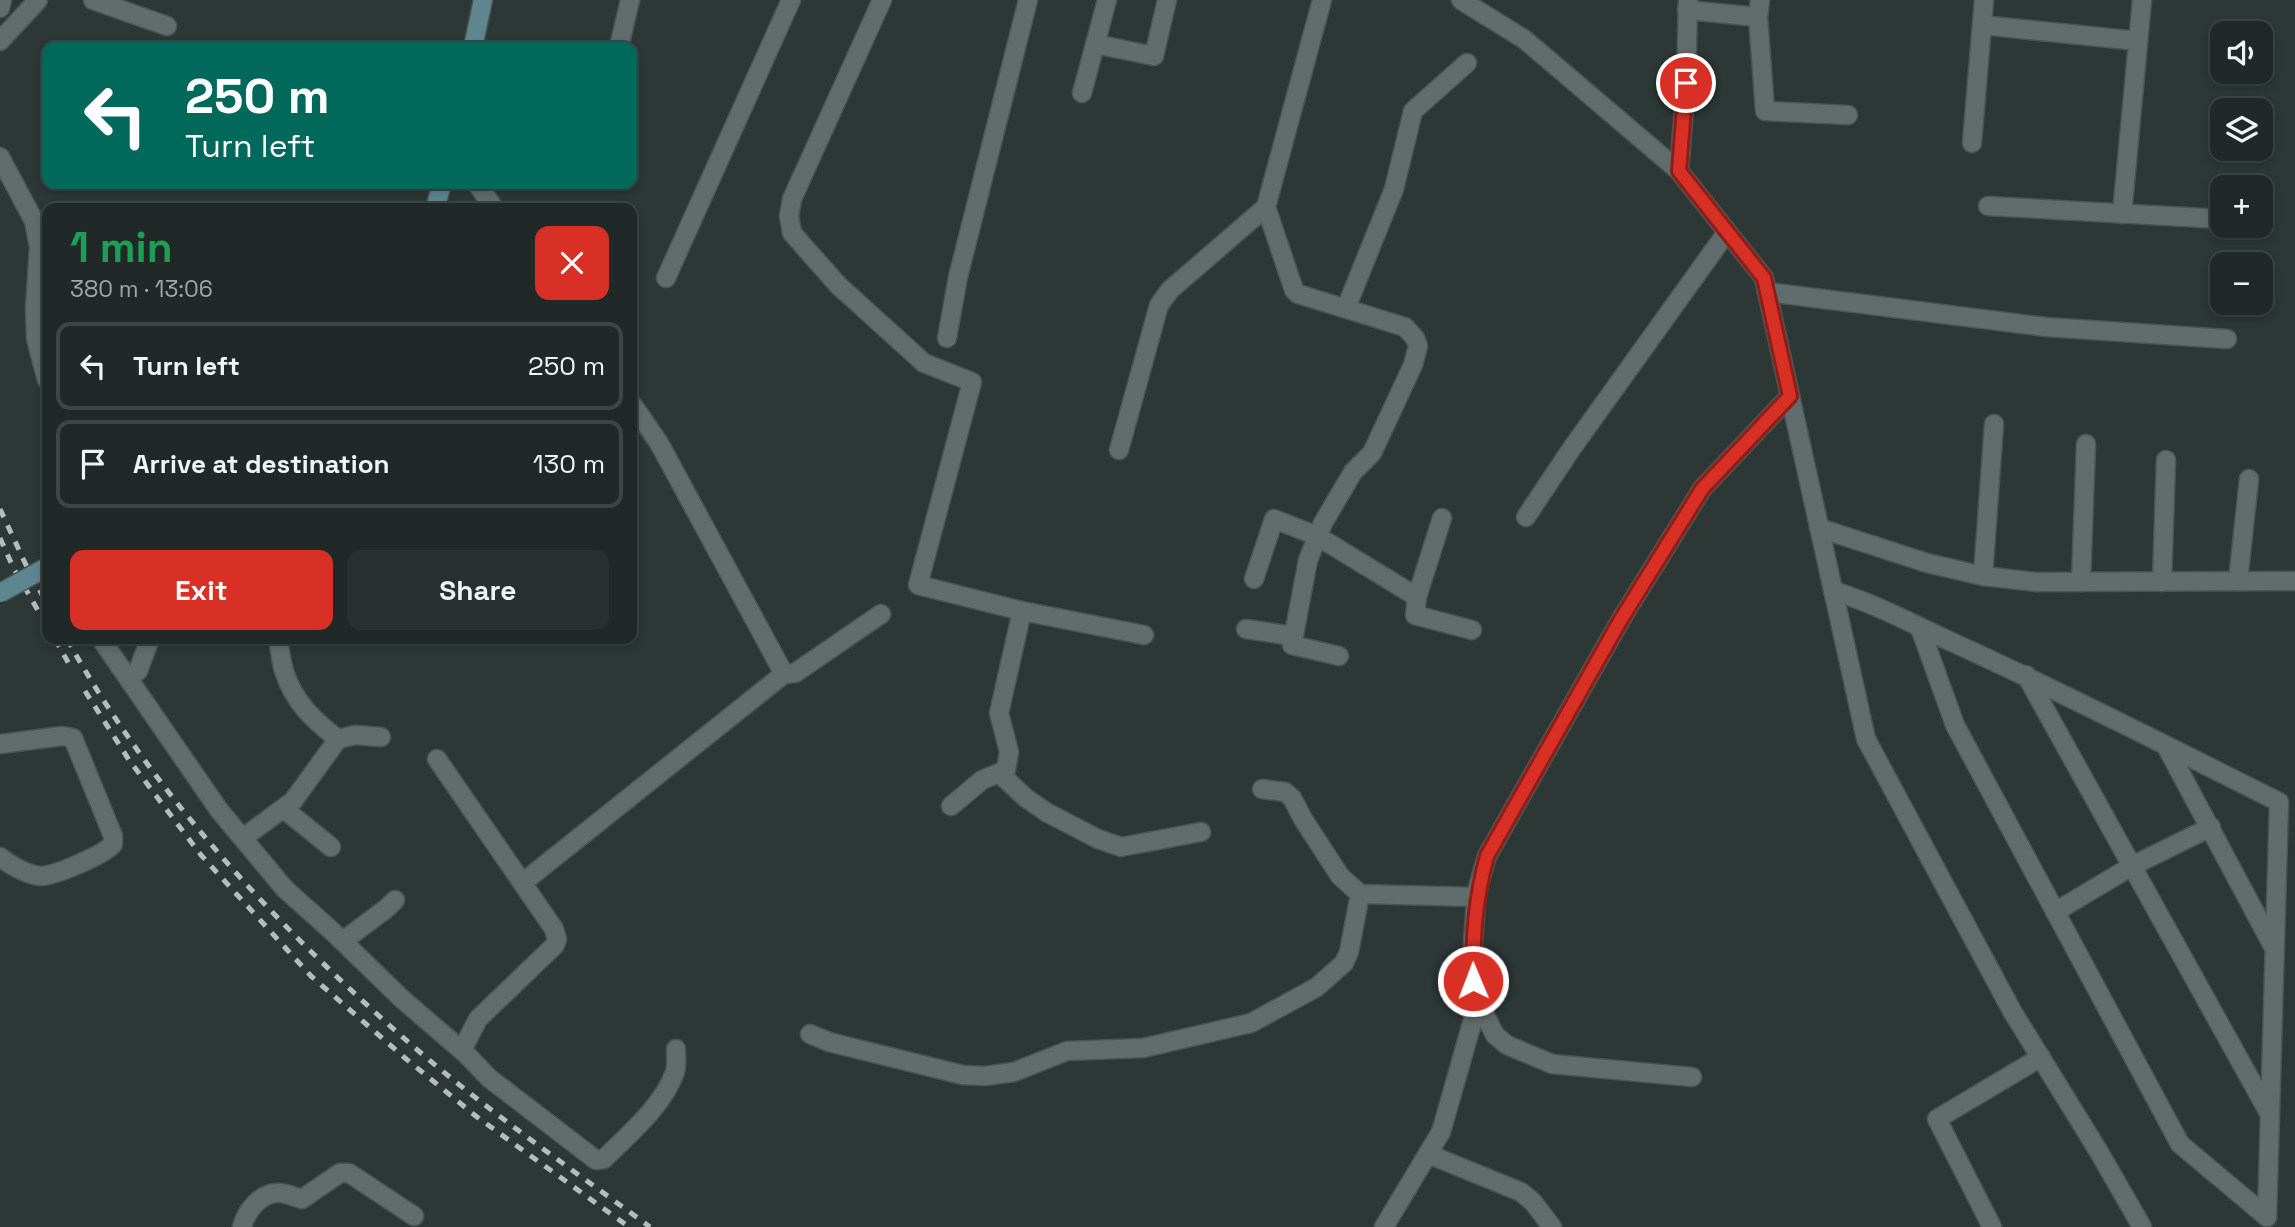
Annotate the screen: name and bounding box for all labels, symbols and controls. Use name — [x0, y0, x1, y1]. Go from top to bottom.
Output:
map controls — [2210, 21, 2273, 315]
button: sound — [2210, 21, 2273, 84]
pin — [1656, 53, 1716, 113]
icon: arrive — [1667, 64, 1705, 102]
text: 250 m — [185, 65, 330, 127]
icon: left — [70, 70, 161, 161]
button: layers — [2210, 98, 2273, 161]
text: Turn left — [185, 126, 315, 166]
button: + — [2210, 175, 2273, 238]
text: 1 min — [70, 221, 173, 274]
button: close — [535, 226, 609, 300]
button: − — [2210, 252, 2273, 315]
text: 380 m · 13:06 — [70, 274, 213, 304]
icon: left — [74, 347, 112, 385]
text: Turn left — [133, 349, 240, 383]
text: 250 m — [528, 349, 605, 383]
icon: arrive — [74, 445, 112, 483]
text: Arrive at destination — [133, 447, 390, 481]
text: 130 m — [533, 447, 605, 481]
button: Exit — [70, 550, 333, 630]
button: Share — [347, 550, 609, 630]
position arrow — [1436, 944, 1510, 1018]

